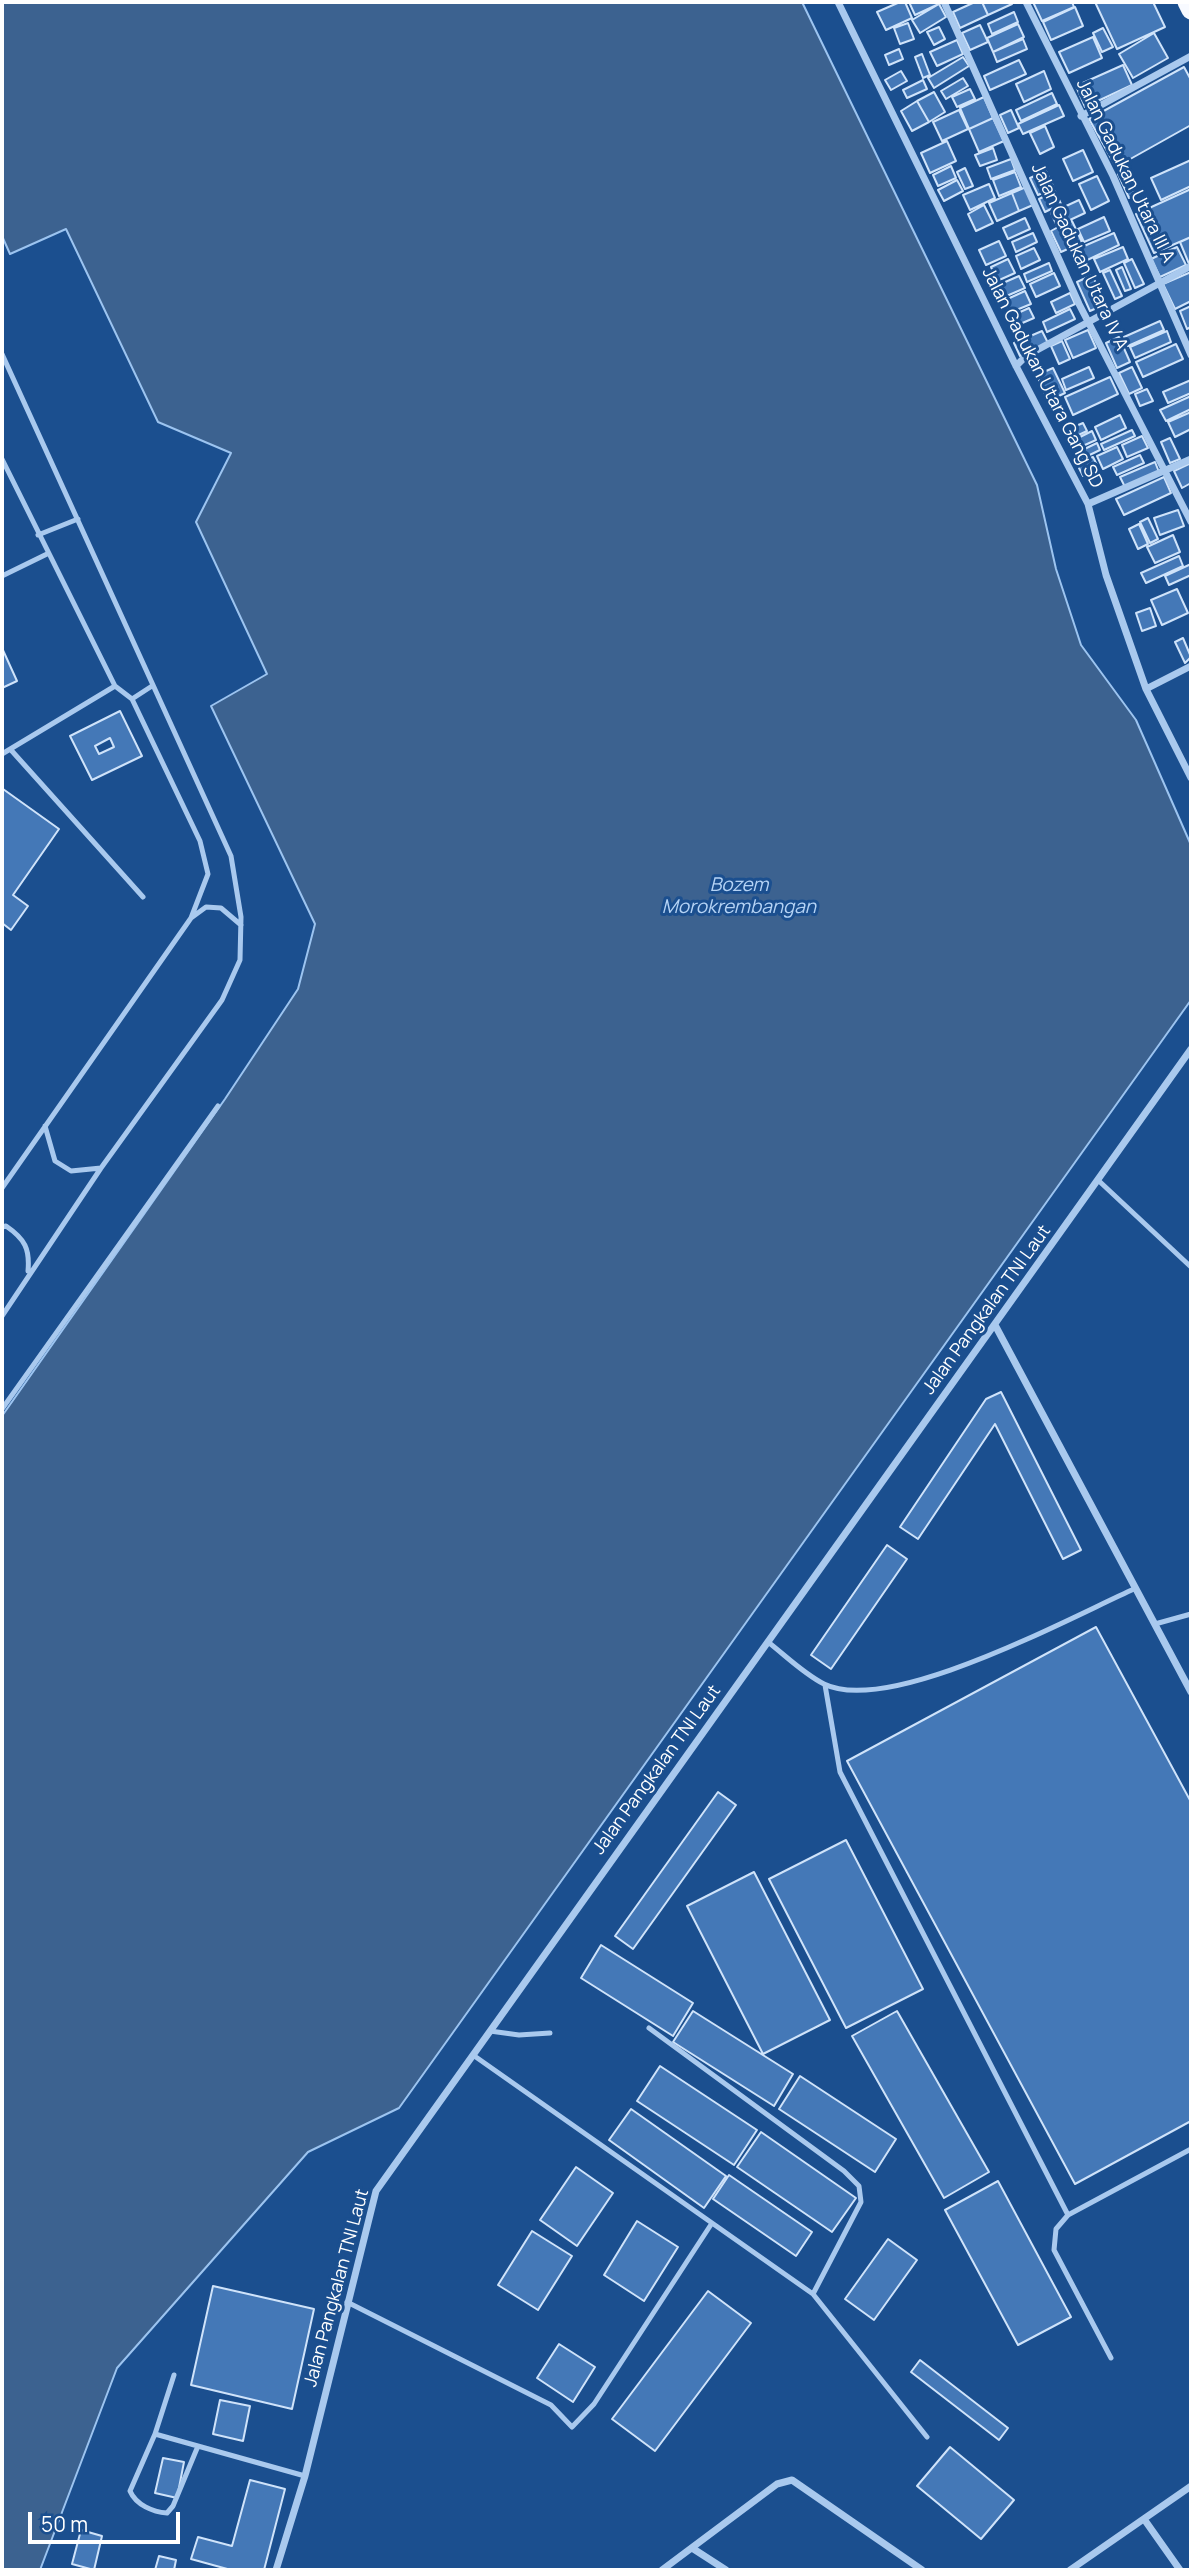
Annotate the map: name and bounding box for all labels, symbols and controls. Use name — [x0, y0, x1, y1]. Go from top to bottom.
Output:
street label: Jalan Gadukan Utara III A — [1071, 76, 1179, 266]
street label: Jalan Gadukan Utara IV A — [1026, 160, 1132, 354]
street label: Jalan Gadukan Utara Gang SD — [977, 264, 1107, 492]
water label: Bozem Morokrembangan — [662, 875, 816, 919]
street label: Jalan Pangkalan TNI Laut — [918, 1221, 1056, 1399]
street label: Jalan Pangkalan TNI Laut — [588, 1681, 726, 1859]
street label: Jalan Pangkalan TNI Laut — [300, 2187, 374, 2389]
scale bar — [32, 2498, 184, 2542]
text: 50 m — [41, 2510, 88, 2538]

